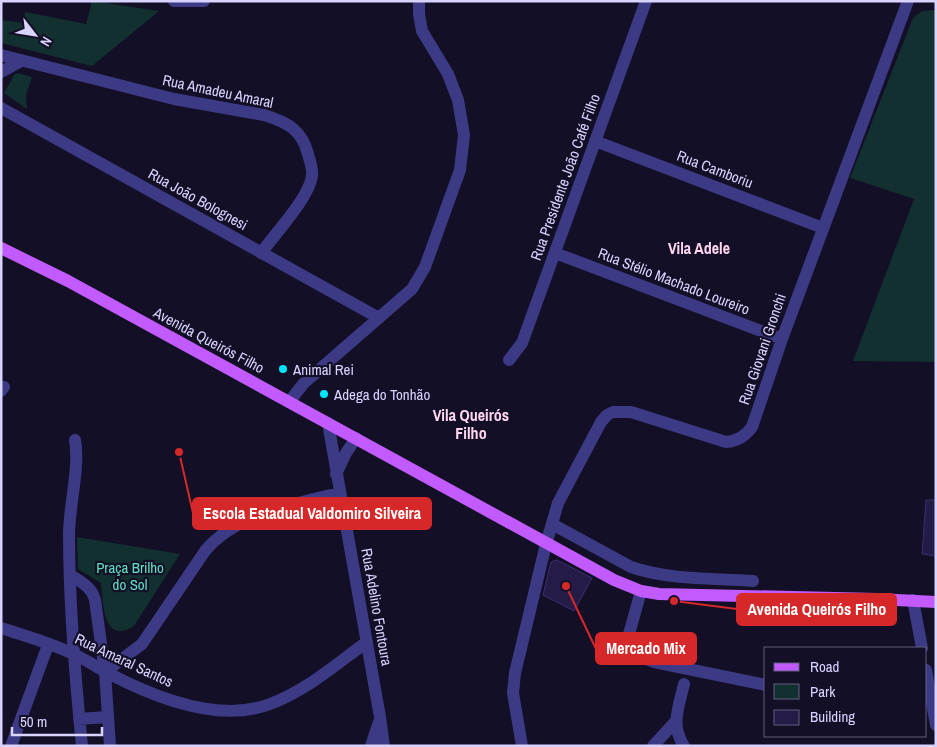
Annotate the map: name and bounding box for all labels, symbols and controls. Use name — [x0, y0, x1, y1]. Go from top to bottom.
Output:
north arrow — [10, 10, 60, 60]
text: N — [36, 34, 56, 50]
street label: Rua Amadeu Amaral — [161, 69, 275, 113]
street label: Rua Presidente João Café Filho — [525, 91, 605, 263]
street label: Rua Camboriu — [674, 145, 756, 193]
street label: Rua João Bolognesi — [144, 163, 252, 235]
district label: Vila Adele — [668, 237, 730, 259]
street label: Rua Stélio Machado Loureiro — [595, 242, 753, 320]
street label: Rua Giovani Gronchi — [733, 291, 791, 407]
street label: Avenida Queirós Filho — [149, 301, 268, 378]
place label: Animal Rei — [292, 359, 354, 380]
marker: Animal Rei — [277, 363, 289, 375]
place label: Adega do Tonhão — [333, 384, 430, 405]
marker: Adega do Tonhão — [318, 388, 330, 400]
district label: Vila Queirós Filho — [433, 404, 509, 444]
callout: Escola Estadual Valdomiro Silveira — [193, 498, 431, 529]
text: Escola Estadual Valdomiro Silveira — [203, 502, 422, 524]
street label: Rua Adelino Fontoura — [356, 547, 398, 668]
park label: Praça Brilho do Sol — [96, 557, 164, 595]
callout: Avenida Queirós Filho — [737, 594, 896, 625]
text: Avenida Queirós Filho — [748, 598, 886, 620]
street label: Rua Amaral Santos — [72, 628, 176, 692]
callout: Mercado Mix — [596, 633, 696, 664]
text: Mercado Mix — [606, 637, 686, 659]
legend — [764, 647, 927, 737]
text: Road — [810, 656, 839, 677]
text: Park — [810, 681, 836, 702]
scale bar — [12, 704, 102, 736]
text: Building — [810, 706, 855, 727]
text: 50 m — [20, 711, 47, 732]

